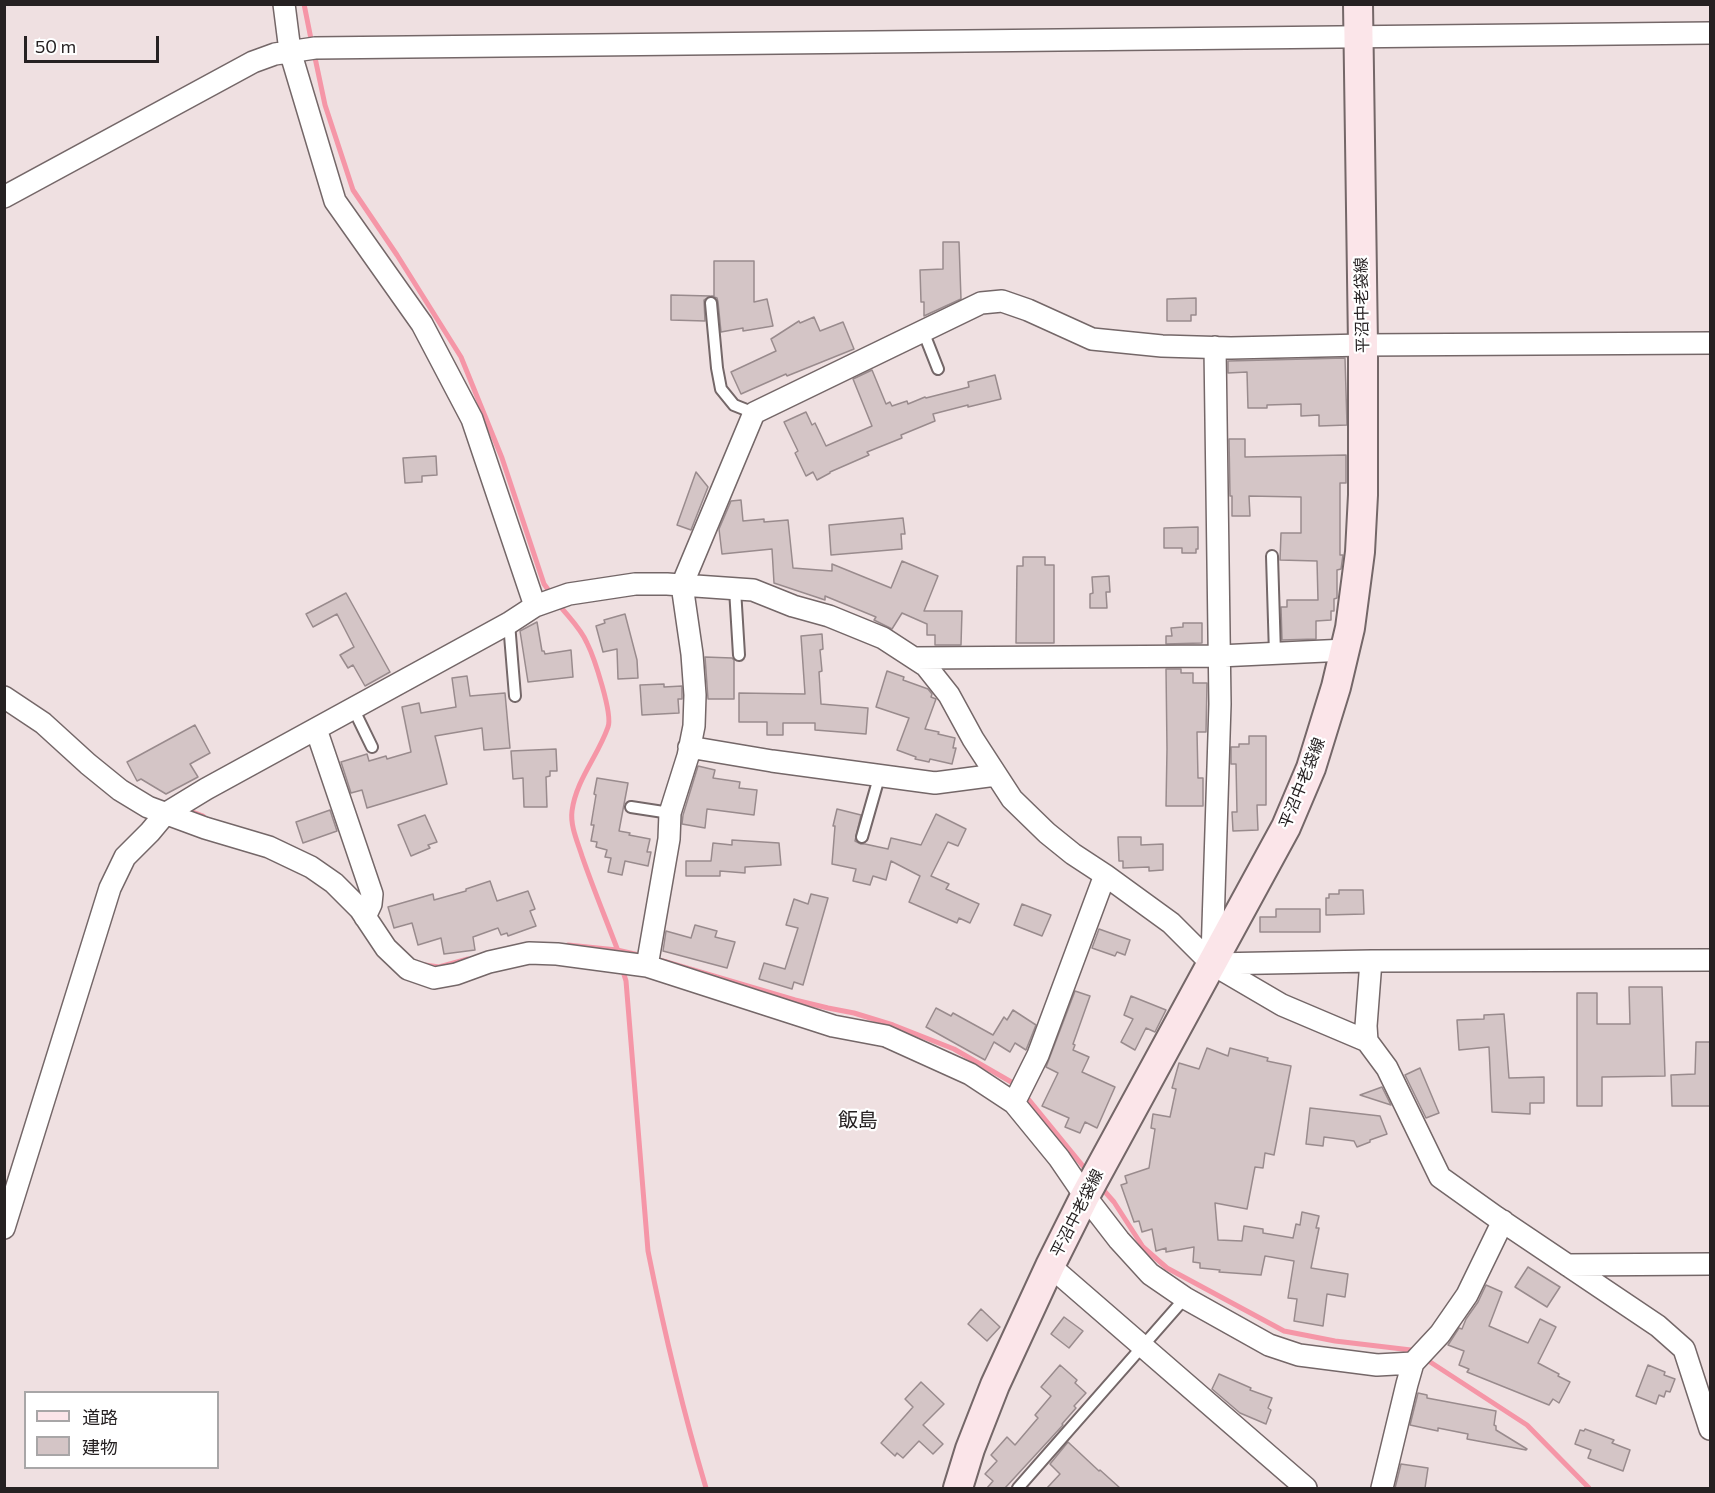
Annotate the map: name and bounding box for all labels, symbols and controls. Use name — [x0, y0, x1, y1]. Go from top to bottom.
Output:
scale bar — [27, 24, 162, 62]
text: 50 m — [35, 35, 76, 57]
street label: 平沼中老袋線 — [1352, 257, 1372, 353]
street label: 平沼中老袋線 — [1275, 735, 1329, 831]
district label: 飯島 — [838, 1108, 878, 1132]
street label: 平沼中老袋線 — [1047, 1166, 1107, 1260]
legend — [24, 1391, 219, 1469]
text: 道路 — [82, 1406, 118, 1428]
text: 建物 — [82, 1436, 118, 1458]

